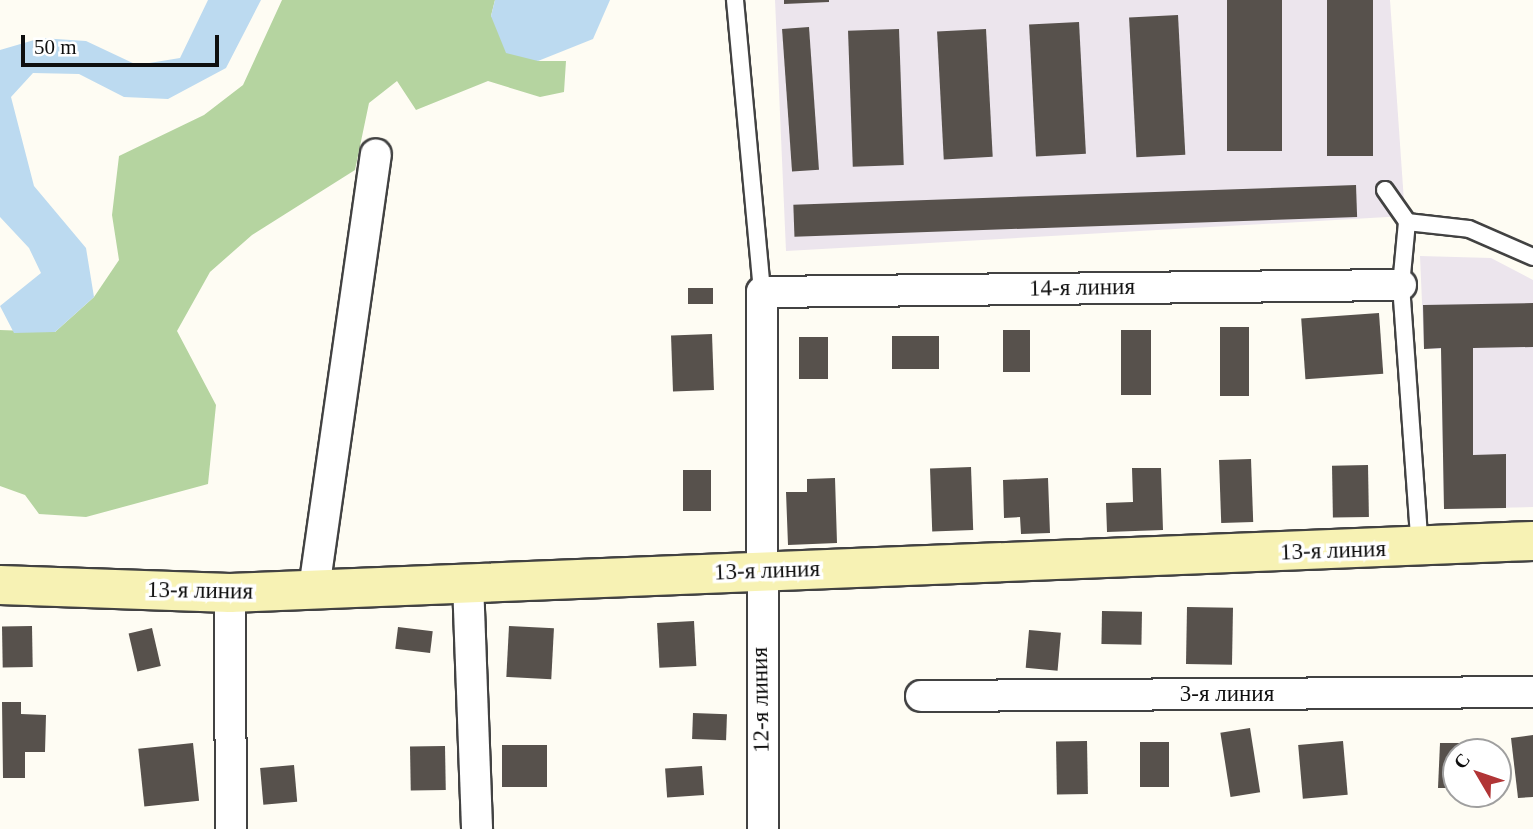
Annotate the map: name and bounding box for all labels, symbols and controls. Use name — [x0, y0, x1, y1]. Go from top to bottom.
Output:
scale bar — [24, 21, 222, 65]
text: 50 m — [34, 35, 77, 59]
street label: 14-я линия — [1029, 273, 1135, 303]
street label: 13-я линия — [1280, 535, 1386, 567]
street label: 13-я линия — [714, 555, 820, 587]
street label: 13-я линия — [147, 576, 253, 606]
street label: 12-я линия — [746, 647, 776, 753]
street label: 3-я линия — [1180, 680, 1274, 708]
north arrow — [1442, 738, 1512, 808]
text: С — [1449, 749, 1474, 773]

